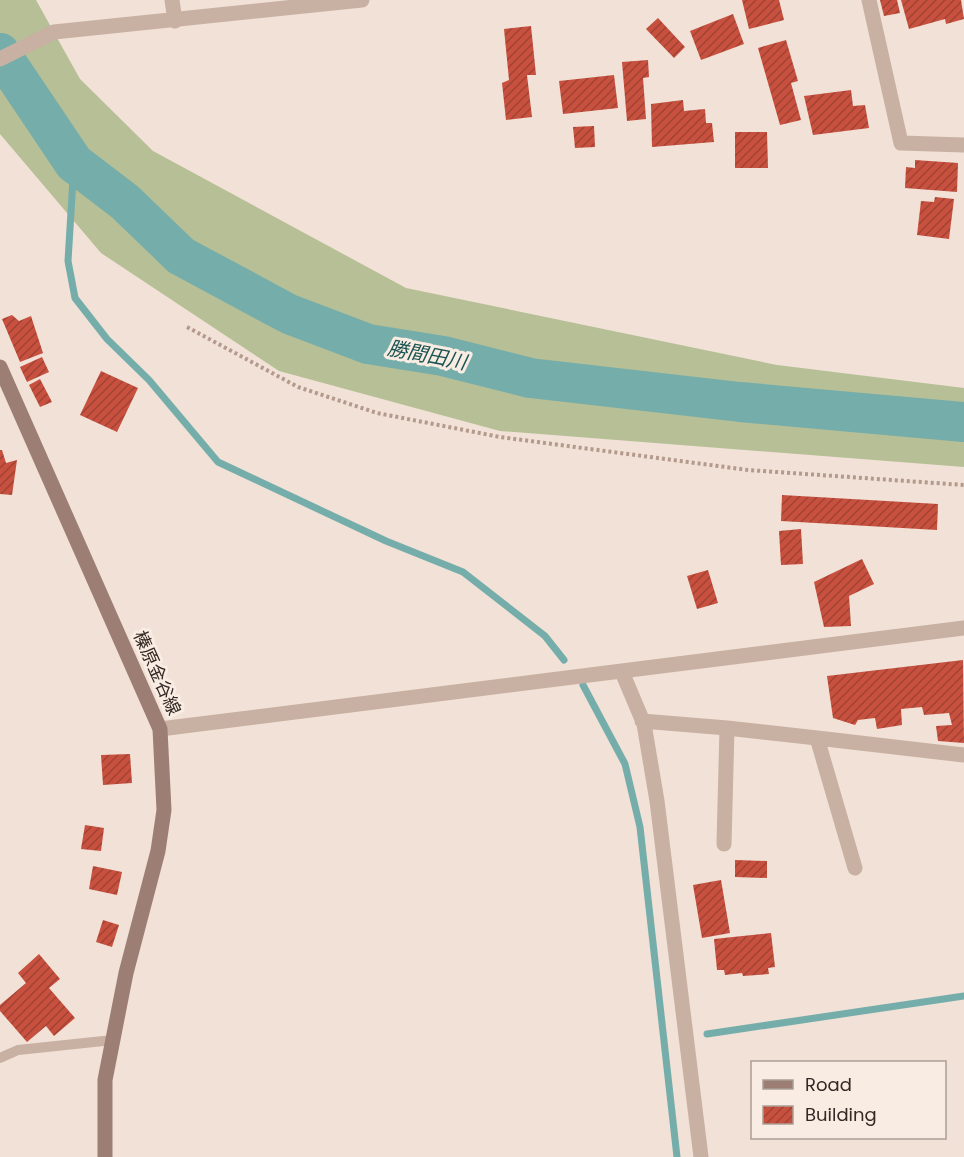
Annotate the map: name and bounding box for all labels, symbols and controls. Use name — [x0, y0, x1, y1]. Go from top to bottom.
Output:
water label: 勝間田川 — [385, 334, 471, 377]
street label: 榛原金谷線 — [128, 627, 187, 719]
legend — [751, 1061, 946, 1139]
text: Road — [805, 1072, 852, 1097]
text: Building — [805, 1102, 877, 1127]

